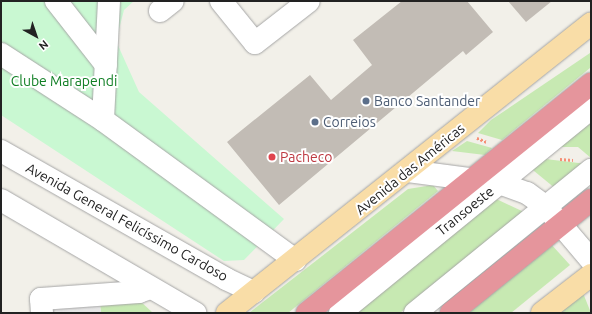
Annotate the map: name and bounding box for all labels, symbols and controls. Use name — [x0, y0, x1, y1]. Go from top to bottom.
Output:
north arrow — [16, 16, 56, 56]
text: N — [37, 38, 51, 52]
park label: Clube Marapendi — [11, 73, 117, 89]
place label: Banco Santander — [374, 93, 480, 109]
marker: Banco Santander — [361, 96, 371, 106]
place label: Correios — [323, 114, 376, 130]
marker: Correios — [310, 117, 320, 127]
street label: Avenida das Américas — [352, 120, 468, 218]
place label: Pacheco — [280, 149, 332, 165]
marker: Pacheco — [267, 152, 277, 162]
street label: Avenida General Felicíssimo Cardoso — [23, 159, 231, 285]
street label: Transoeste — [433, 183, 497, 239]

